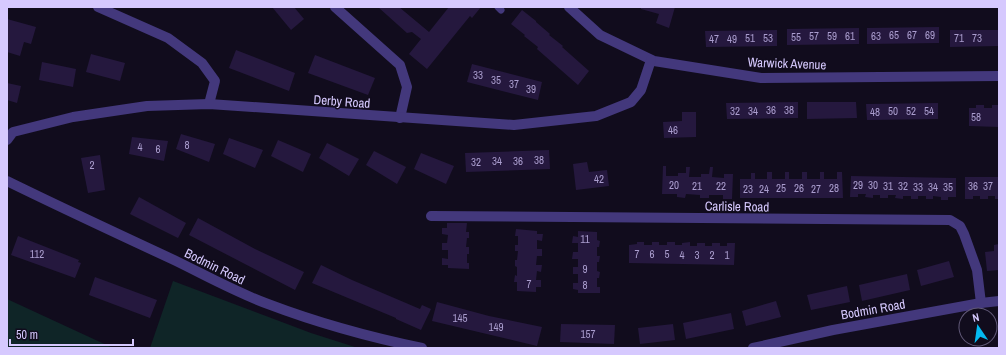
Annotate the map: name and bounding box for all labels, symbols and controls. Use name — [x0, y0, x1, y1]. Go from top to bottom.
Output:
house number: 65 — [889, 28, 899, 42]
house number: 67 — [907, 28, 917, 42]
house number: 69 — [925, 28, 935, 42]
house number: 57 — [809, 29, 819, 43]
house number: 59 — [827, 29, 837, 43]
house number: 61 — [845, 29, 855, 43]
house number: 63 — [871, 29, 881, 43]
house number: 55 — [791, 30, 801, 44]
house number: 51 — [745, 31, 755, 45]
house number: 53 — [763, 31, 773, 45]
house number: 71 — [954, 31, 964, 45]
house number: 73 — [972, 31, 982, 45]
house number: 47 — [709, 32, 719, 46]
house number: 49 — [727, 32, 737, 46]
street label: Warwick Avenue — [747, 54, 827, 73]
house number: 33 — [473, 68, 483, 82]
house number: 35 — [491, 73, 501, 87]
house number: 37 — [509, 77, 519, 91]
house number: 39 — [526, 82, 536, 96]
street label: Derby Road — [313, 91, 371, 112]
house number: 36 — [766, 103, 776, 117]
house number: 38 — [784, 103, 794, 117]
house number: 32 — [730, 104, 740, 118]
house number: 34 — [748, 104, 758, 118]
house number: 50 — [888, 104, 898, 118]
house number: 52 — [906, 104, 916, 118]
house number: 54 — [924, 104, 934, 118]
house number: 48 — [870, 105, 880, 119]
house number: 58 — [971, 110, 981, 124]
house number: 46 — [668, 123, 678, 137]
house number: 8 — [184, 138, 190, 152]
house number: 4 — [137, 140, 143, 154]
house number: 6 — [155, 142, 161, 156]
house number: 38 — [534, 153, 544, 167]
house number: 34 — [492, 154, 502, 168]
house number: 36 — [513, 154, 523, 168]
house number: 32 — [471, 155, 481, 169]
house number: 2 — [89, 158, 95, 172]
house number: 42 — [594, 172, 604, 186]
house number: 20 — [669, 178, 679, 192]
house number: 29 — [853, 178, 863, 192]
house number: 30 — [868, 178, 878, 192]
house number: 21 — [692, 179, 702, 193]
house number: 22 — [716, 179, 726, 193]
house number: 31 — [883, 179, 893, 193]
house number: 32 — [898, 179, 908, 193]
house number: 36 — [968, 179, 978, 193]
house number: 37 — [983, 179, 993, 193]
house number: 33 — [913, 180, 923, 194]
house number: 34 — [928, 180, 938, 194]
house number: 35 — [943, 180, 953, 194]
house number: 25 — [776, 181, 786, 195]
house number: 26 — [794, 181, 804, 195]
house number: 28 — [829, 181, 839, 195]
house number: 23 — [743, 182, 753, 196]
house number: 24 — [759, 182, 769, 196]
house number: 27 — [811, 182, 821, 196]
street label: Carlisle Road — [705, 197, 769, 216]
house number: 11 — [580, 232, 590, 246]
street label: Bodmin Road — [182, 245, 248, 288]
house number: 112 — [30, 247, 44, 261]
house number: 7 — [634, 247, 640, 261]
house number: 6 — [649, 247, 655, 261]
house number: 5 — [664, 247, 670, 261]
house number: 4 — [679, 248, 685, 262]
house number: 3 — [694, 248, 700, 262]
house number: 2 — [709, 248, 715, 262]
house number: 1 — [724, 248, 730, 262]
house number: 9 — [582, 262, 588, 276]
house number: 7 — [526, 277, 532, 291]
house number: 8 — [582, 278, 588, 292]
street label: Bodmin Road — [840, 295, 907, 324]
north arrow — [958, 307, 998, 347]
text: N — [971, 310, 980, 325]
house number: 145 — [452, 311, 468, 325]
house number: 149 — [488, 320, 504, 334]
scale bar — [10, 321, 133, 347]
text: 50 m — [16, 327, 38, 343]
house number: 157 — [580, 327, 596, 341]

